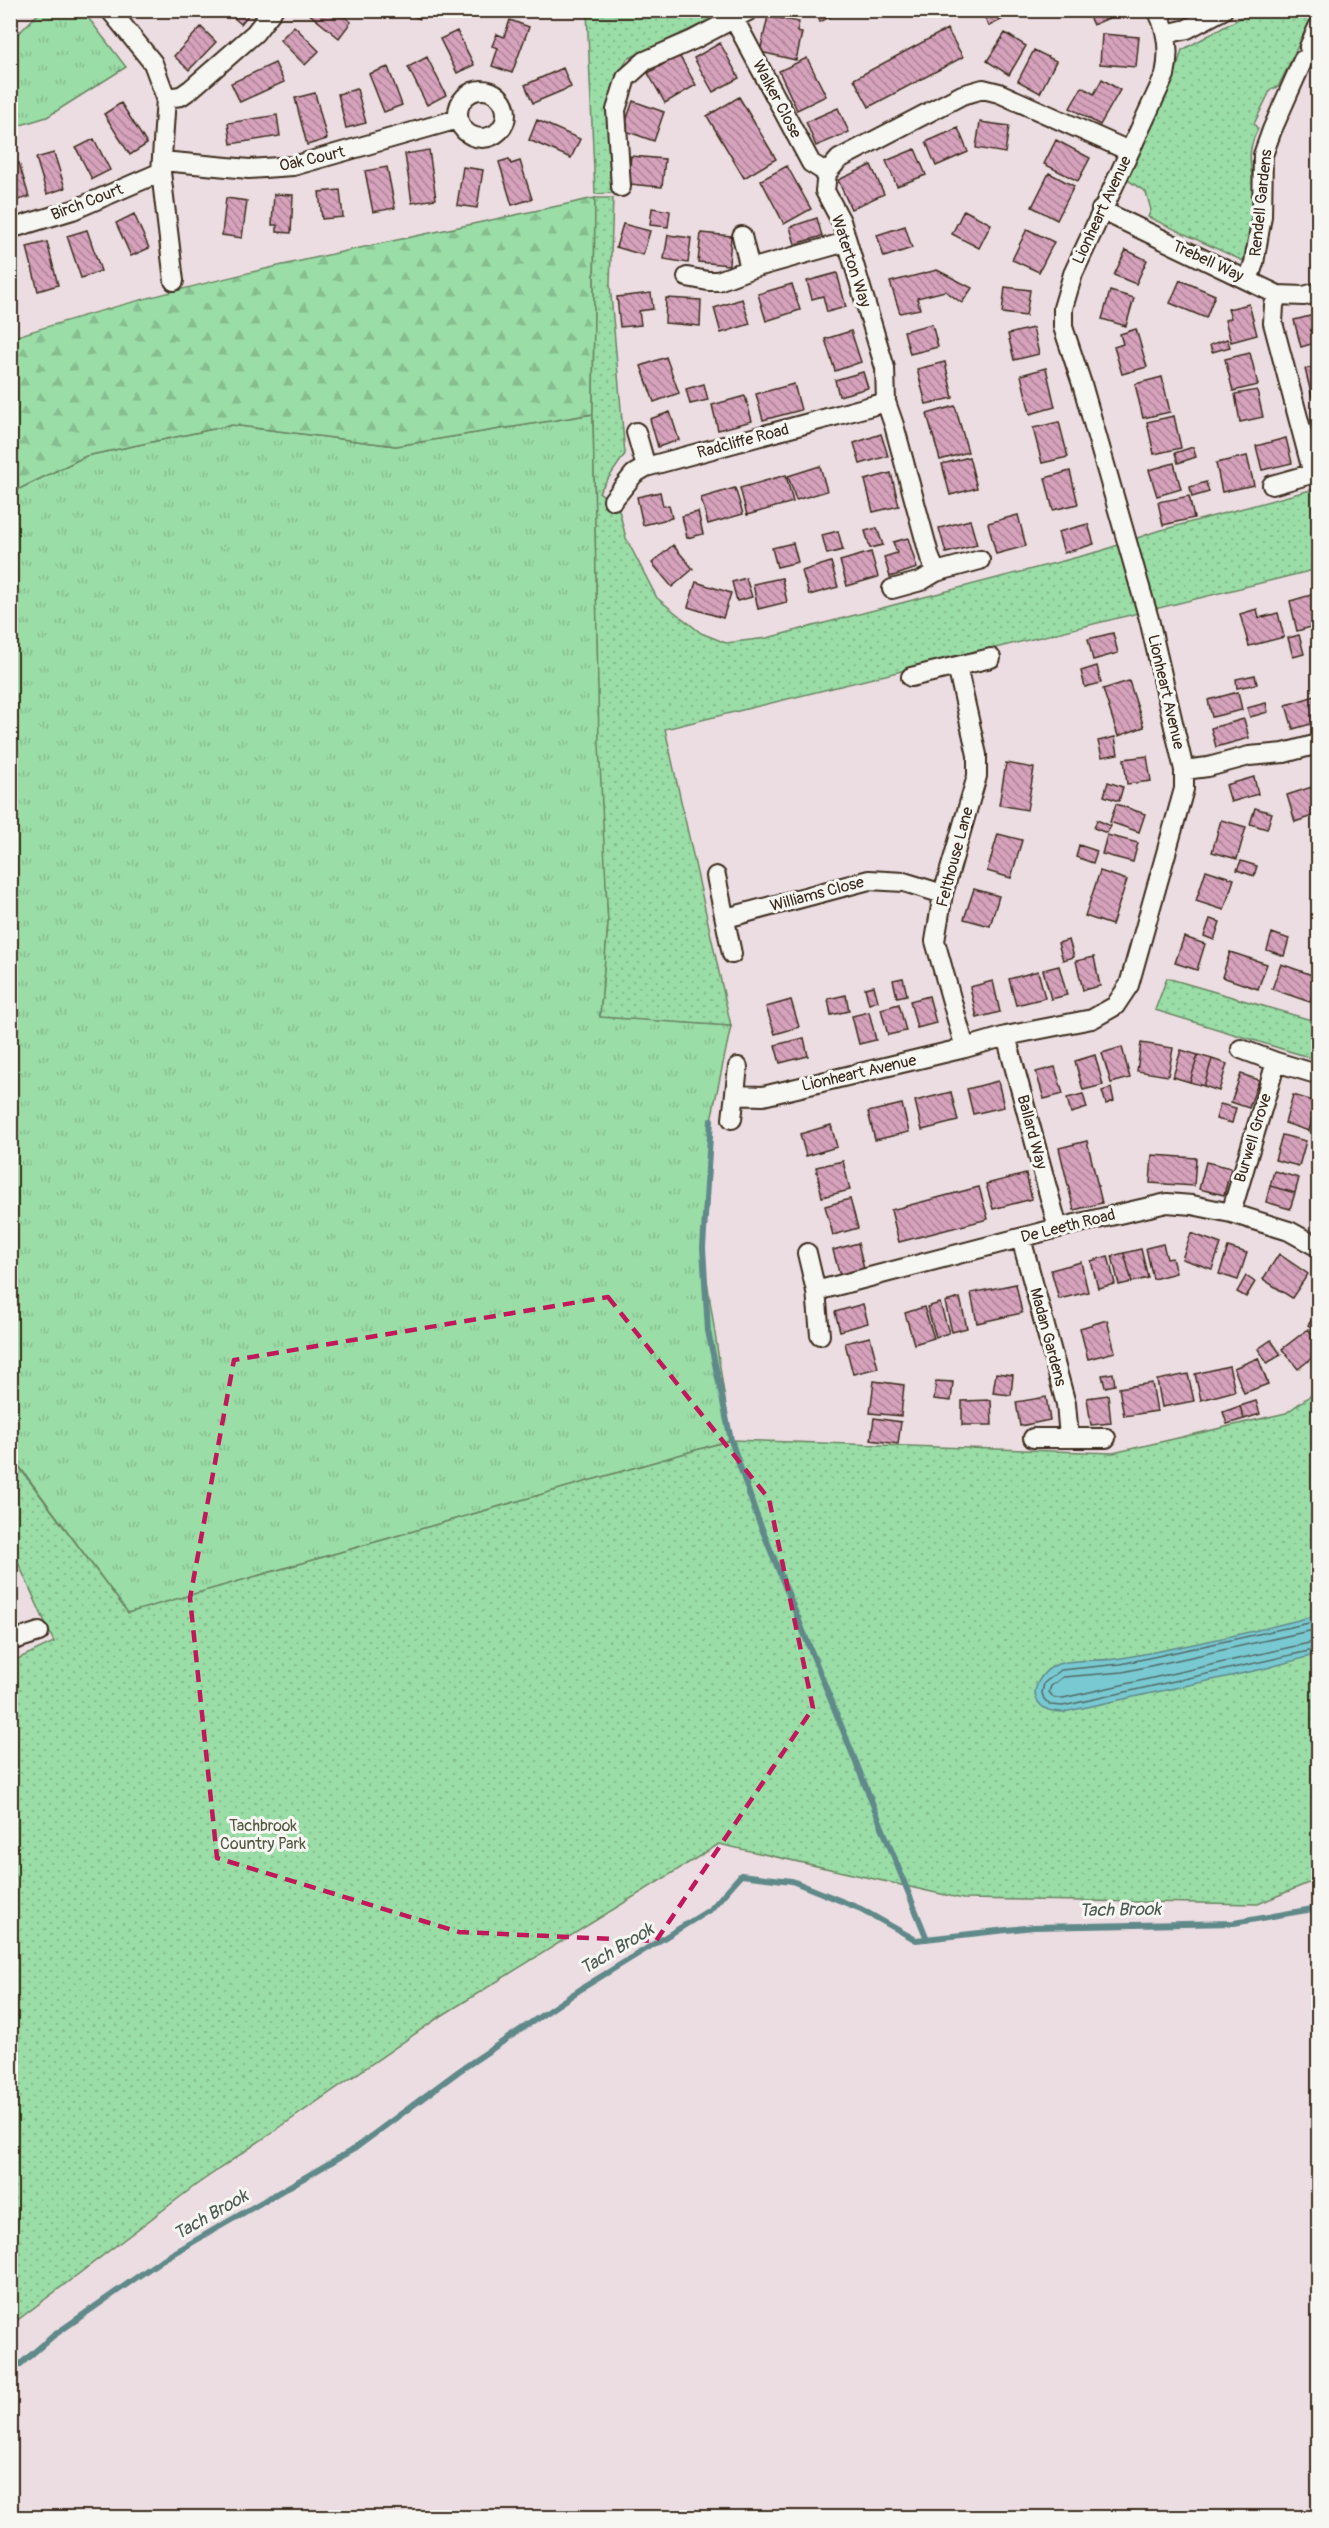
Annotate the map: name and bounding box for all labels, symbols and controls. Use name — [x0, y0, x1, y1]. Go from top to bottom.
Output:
street label: Walker Close — [748, 56, 806, 142]
street label: Oak Court — [277, 142, 347, 176]
street label: Rendell Gardens — [1245, 148, 1277, 258]
street label: Lionheart Avenue — [1068, 153, 1136, 267]
street label: Birch Court — [48, 179, 126, 225]
street label: Waterton Way — [827, 212, 875, 310]
street label: Trebell Way — [1169, 236, 1247, 286]
street label: Radcliffe Road — [695, 419, 791, 463]
street label: Lionheart Avenue — [1143, 633, 1189, 751]
street label: Felthouse Lane — [932, 805, 978, 909]
street label: Williams Close — [768, 872, 866, 916]
street label: Lionheart Avenue — [800, 1050, 918, 1096]
street label: Burwell Grove — [1230, 1091, 1276, 1185]
street label: Ballard Way — [1012, 1093, 1052, 1172]
street label: De Leeth Road — [1019, 1205, 1117, 1247]
street label: Madan Gardens — [1025, 1286, 1071, 1388]
park label: Tachbrook Country Park — [220, 1816, 306, 1854]
water label: Tach Brook — [1079, 1898, 1163, 1922]
water label: Tach Brook — [576, 1917, 659, 1980]
water label: Tach Brook — [170, 2184, 253, 2245]

